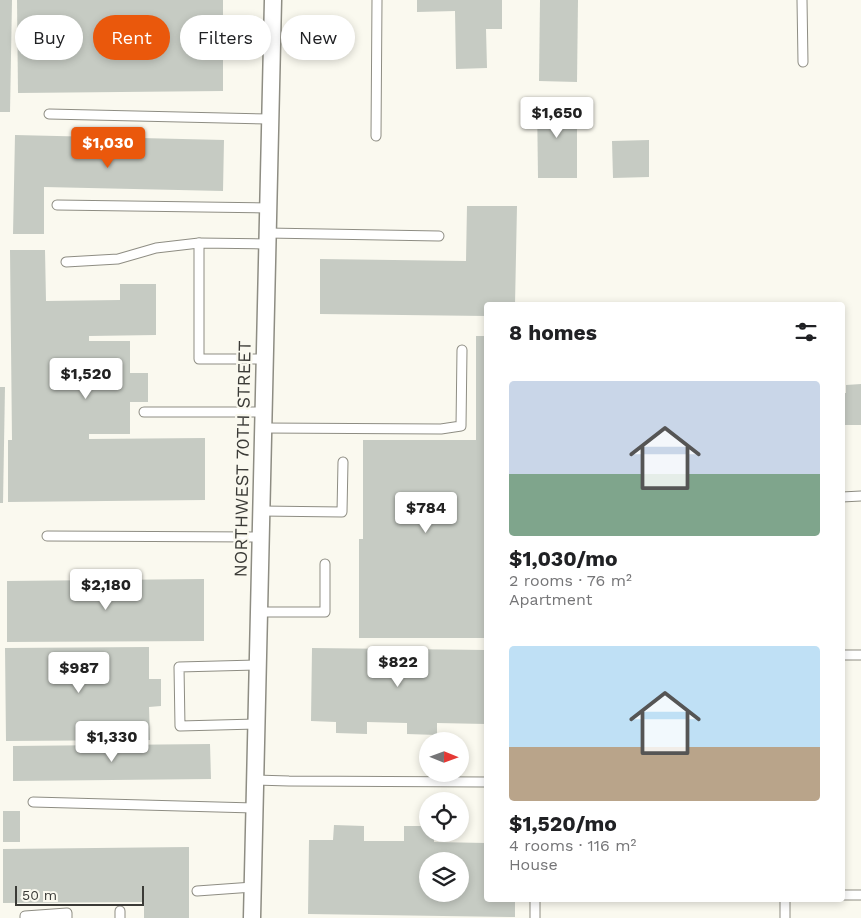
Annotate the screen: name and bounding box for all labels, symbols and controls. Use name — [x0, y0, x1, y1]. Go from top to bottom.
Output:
chip: Buy — [15, 15, 83, 60]
chip: Rent — [93, 15, 170, 60]
chip: Filters — [180, 15, 271, 60]
chip: New — [281, 15, 355, 60]
pin: $1,650 — [516, 96, 598, 139]
text: $1,650 — [531, 103, 583, 122]
pin: $1,030 — [67, 126, 149, 169]
text: $1,030 — [82, 133, 134, 152]
icon: filters — [792, 318, 820, 346]
text: 8 homes — [509, 320, 597, 345]
street label: NORTHWEST 70TH STREET — [229, 340, 255, 578]
pin: $1,520 — [45, 358, 127, 400]
text: $1,520 — [61, 364, 111, 383]
icon: home — [620, 413, 710, 503]
pin: $784 — [396, 492, 456, 534]
text: $784 — [406, 498, 446, 517]
text: $1,030/mo — [509, 546, 618, 571]
pin: $2,180 — [65, 568, 147, 611]
text: 2 rooms · 76 m² — [509, 571, 632, 590]
text: $2,180 — [81, 575, 131, 594]
text: Apartment — [509, 590, 592, 609]
pin: $822 — [368, 646, 428, 688]
pin: $987 — [49, 652, 109, 694]
text: $822 — [378, 652, 418, 671]
text: $987 — [59, 658, 99, 677]
icon: home — [620, 678, 710, 768]
pin: $1,330 — [71, 720, 153, 763]
text: $1,330 — [86, 727, 138, 746]
north arrow — [419, 732, 469, 782]
map controls — [419, 732, 469, 902]
button: locate — [419, 792, 469, 842]
text: $1,520/mo — [509, 811, 617, 836]
text: 4 rooms · 116 m² — [509, 836, 636, 855]
button: layers — [419, 852, 469, 902]
text: House — [509, 855, 558, 874]
scale bar — [15, 883, 144, 906]
text: 50 m — [22, 887, 57, 903]

